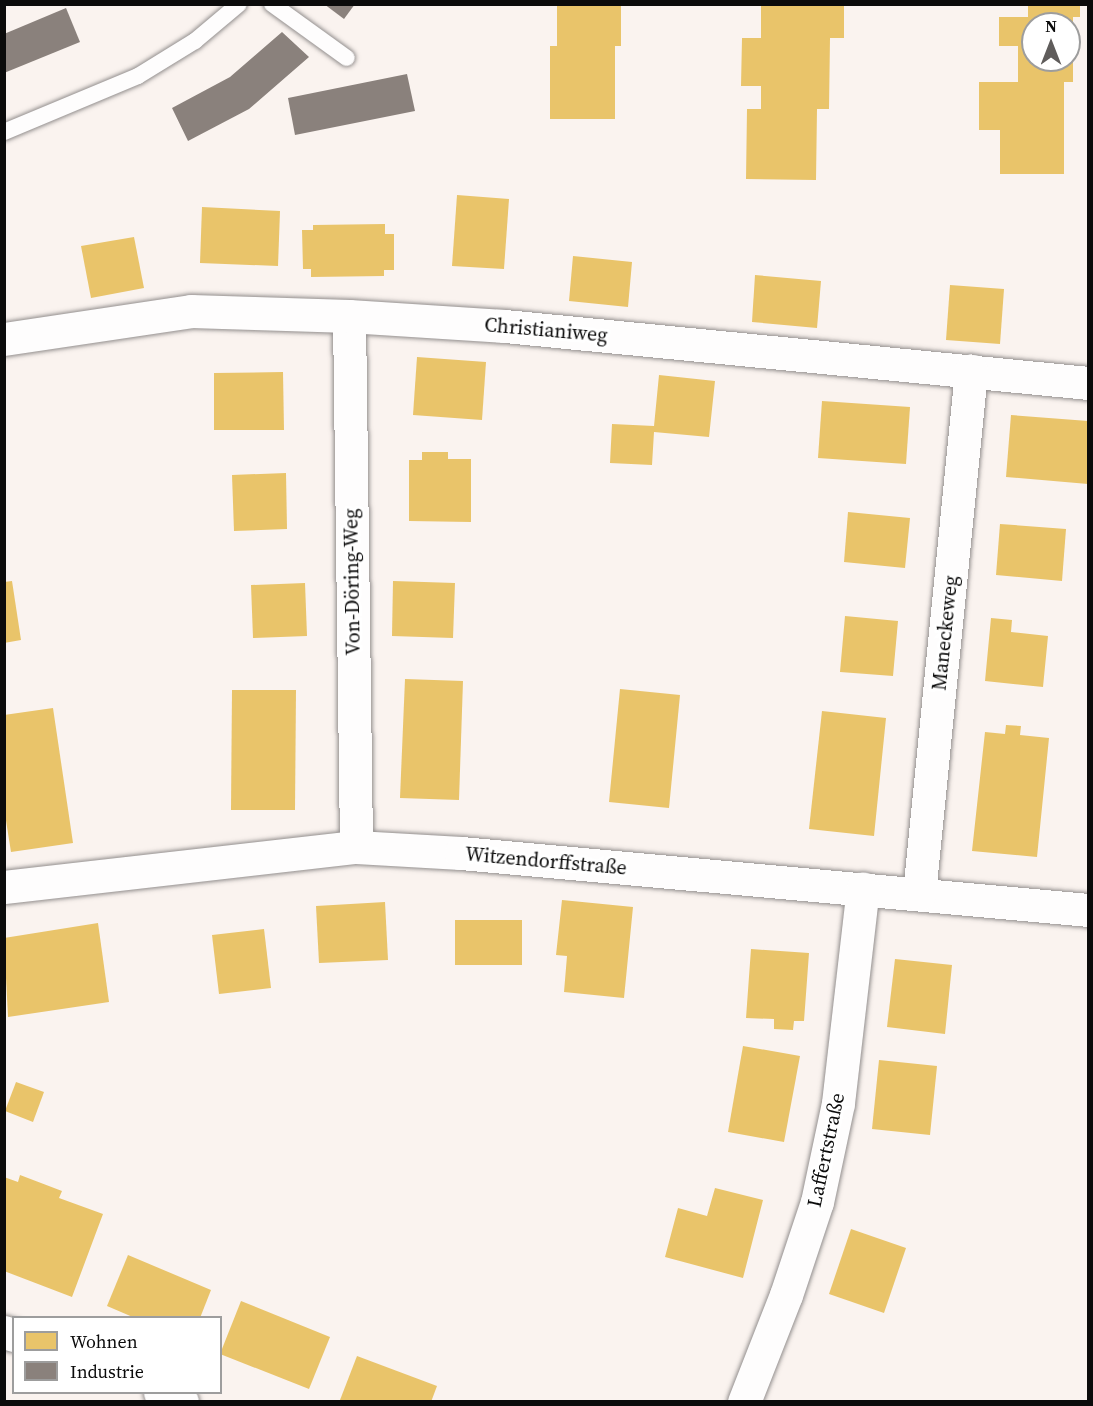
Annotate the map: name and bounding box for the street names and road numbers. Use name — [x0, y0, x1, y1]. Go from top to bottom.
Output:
street label: Christianiweg — [483, 313, 609, 347]
street label: Von-Döring-Weg — [339, 508, 365, 656]
street label: Maneckeweg — [927, 574, 963, 692]
street label: Witzendorffstraße — [464, 842, 628, 880]
street label: Laffertstraße — [802, 1091, 850, 1209]

